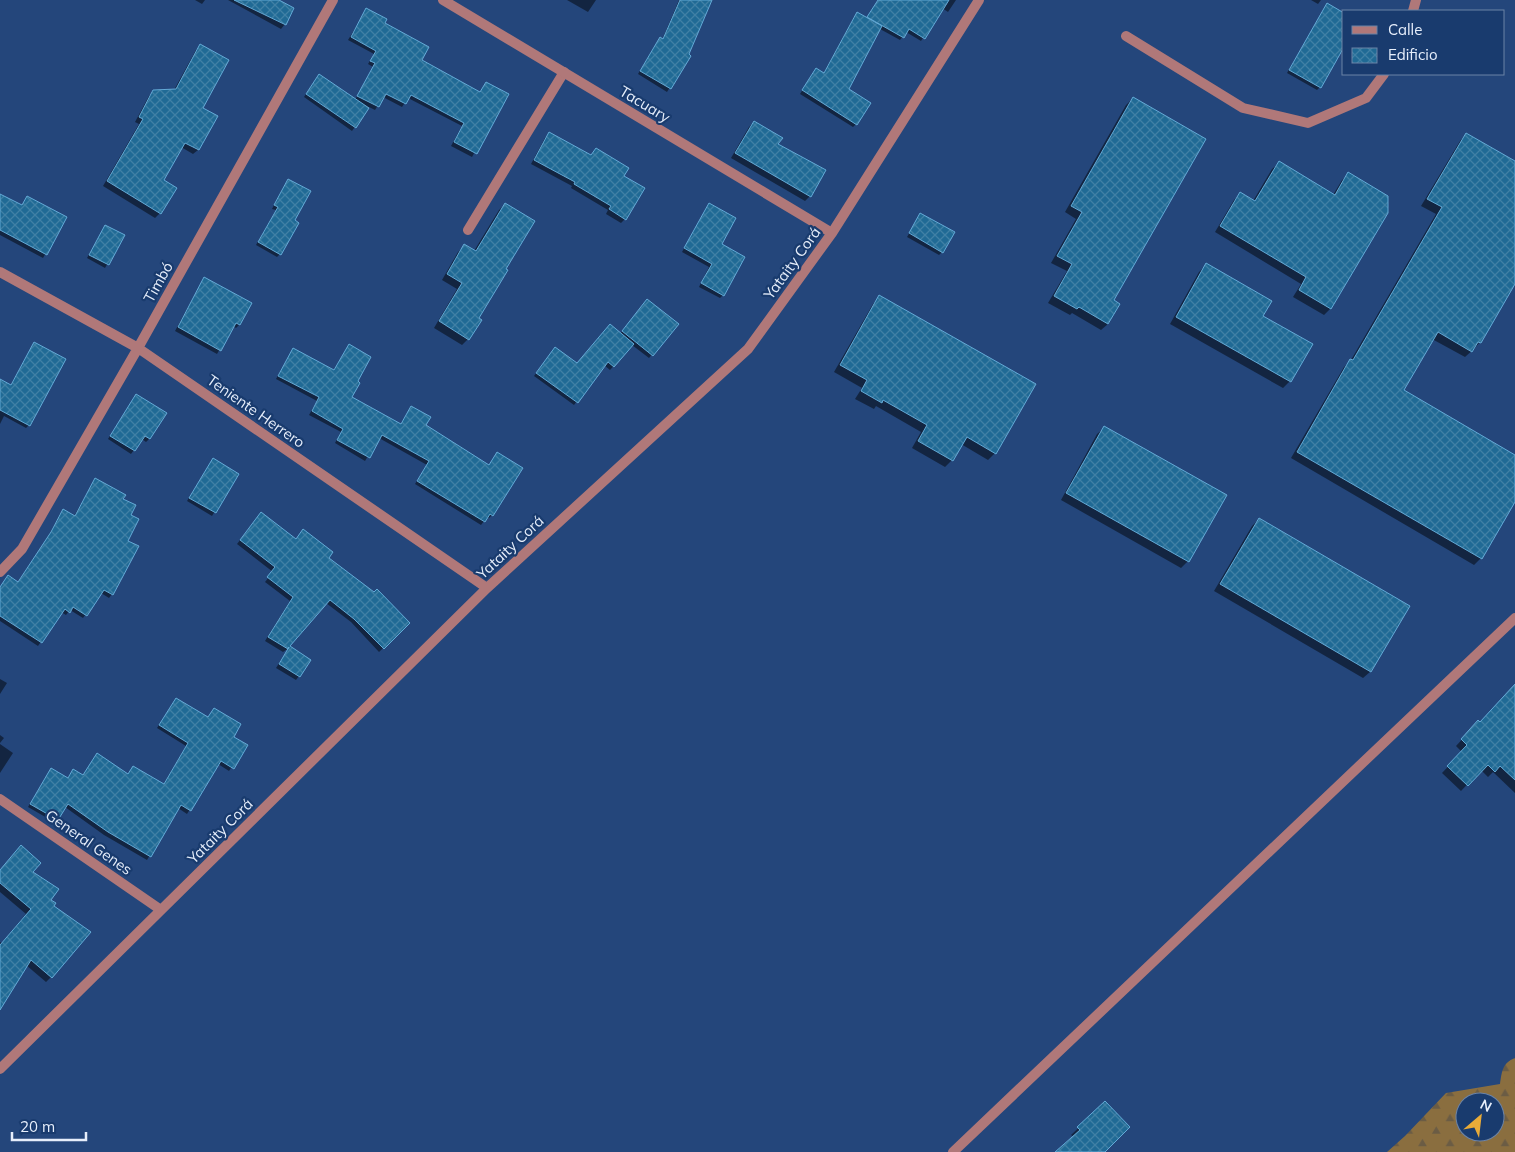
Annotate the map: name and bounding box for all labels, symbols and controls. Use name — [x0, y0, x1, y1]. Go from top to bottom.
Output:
legend — [1342, 10, 1505, 75]
text: Calle — [1388, 20, 1422, 39]
text: Edificio — [1388, 45, 1438, 64]
street label: Tacuary — [616, 81, 674, 127]
street label: Yataity Corá — [759, 223, 825, 304]
street label: Timbó — [139, 258, 177, 306]
street label: Teniente Herrero — [203, 370, 309, 452]
street label: Yataity Corá — [472, 511, 547, 584]
street label: Yataity Corá — [183, 794, 257, 868]
street label: General Genes — [42, 805, 136, 879]
north arrow — [1455, 1092, 1505, 1142]
text: N — [1477, 1095, 1495, 1116]
scale bar — [12, 1110, 86, 1142]
text: 20 m — [20, 1117, 55, 1136]

